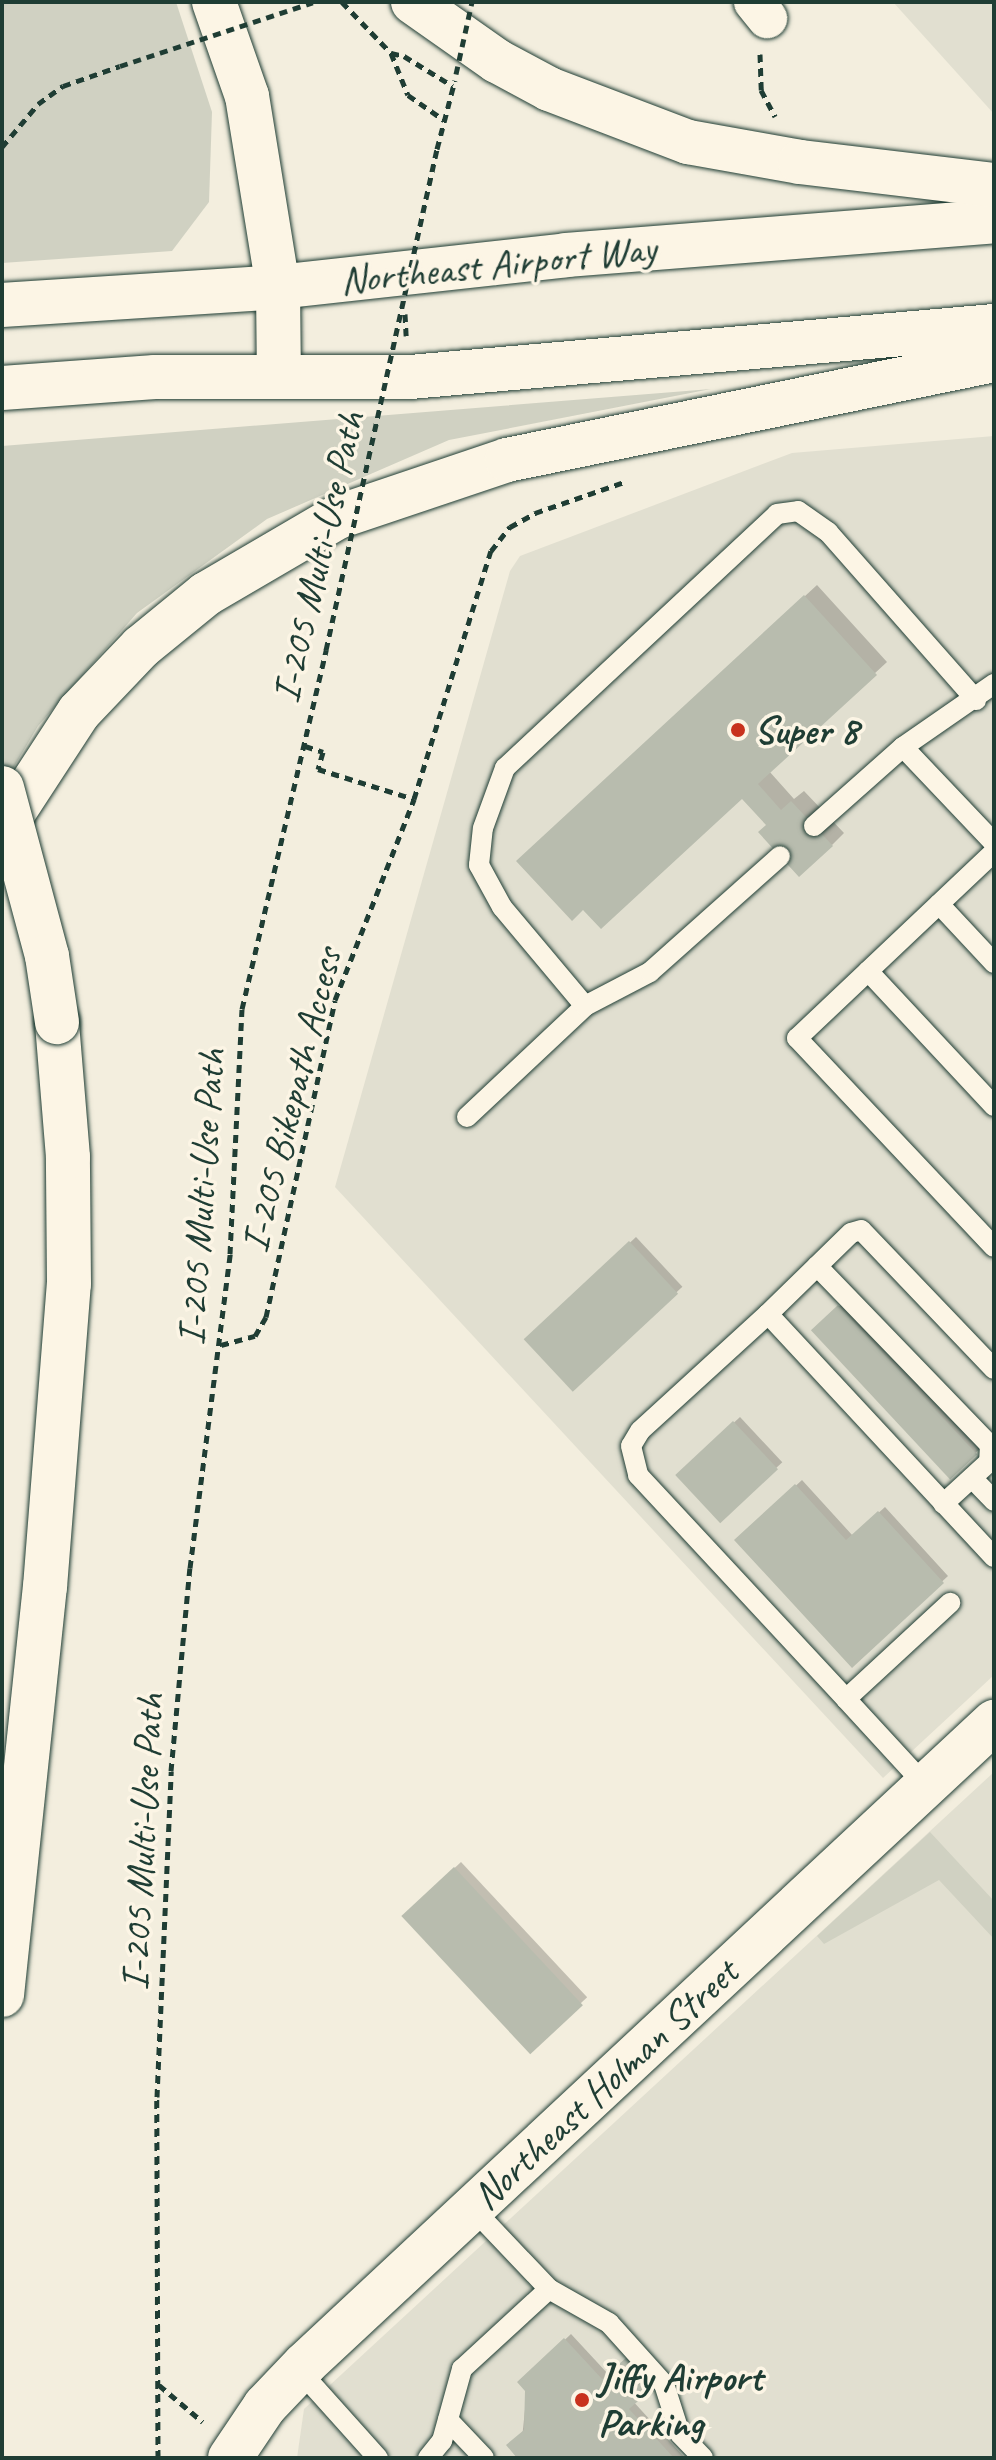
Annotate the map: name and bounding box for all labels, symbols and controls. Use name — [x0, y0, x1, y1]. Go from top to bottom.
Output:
street label: Northeast Airport Way — [338, 224, 658, 304]
street label: I-205 Multi-Use Path — [261, 406, 375, 708]
place label: Super 8 — [754, 706, 858, 754]
marker: Super 8 — [729, 721, 747, 739]
street label: I-205 Bikepath Access — [230, 944, 352, 1256]
street label: I-205 Multi-Use Path — [167, 1046, 235, 1348]
street label: I-205 Multi-Use Path — [110, 1692, 174, 1992]
street label: Northeast Holman Street — [461, 1948, 749, 2220]
place label: Jiffy Airport Parking — [598, 2353, 762, 2447]
marker: Jiffy Airport Parking — [573, 2391, 591, 2409]

